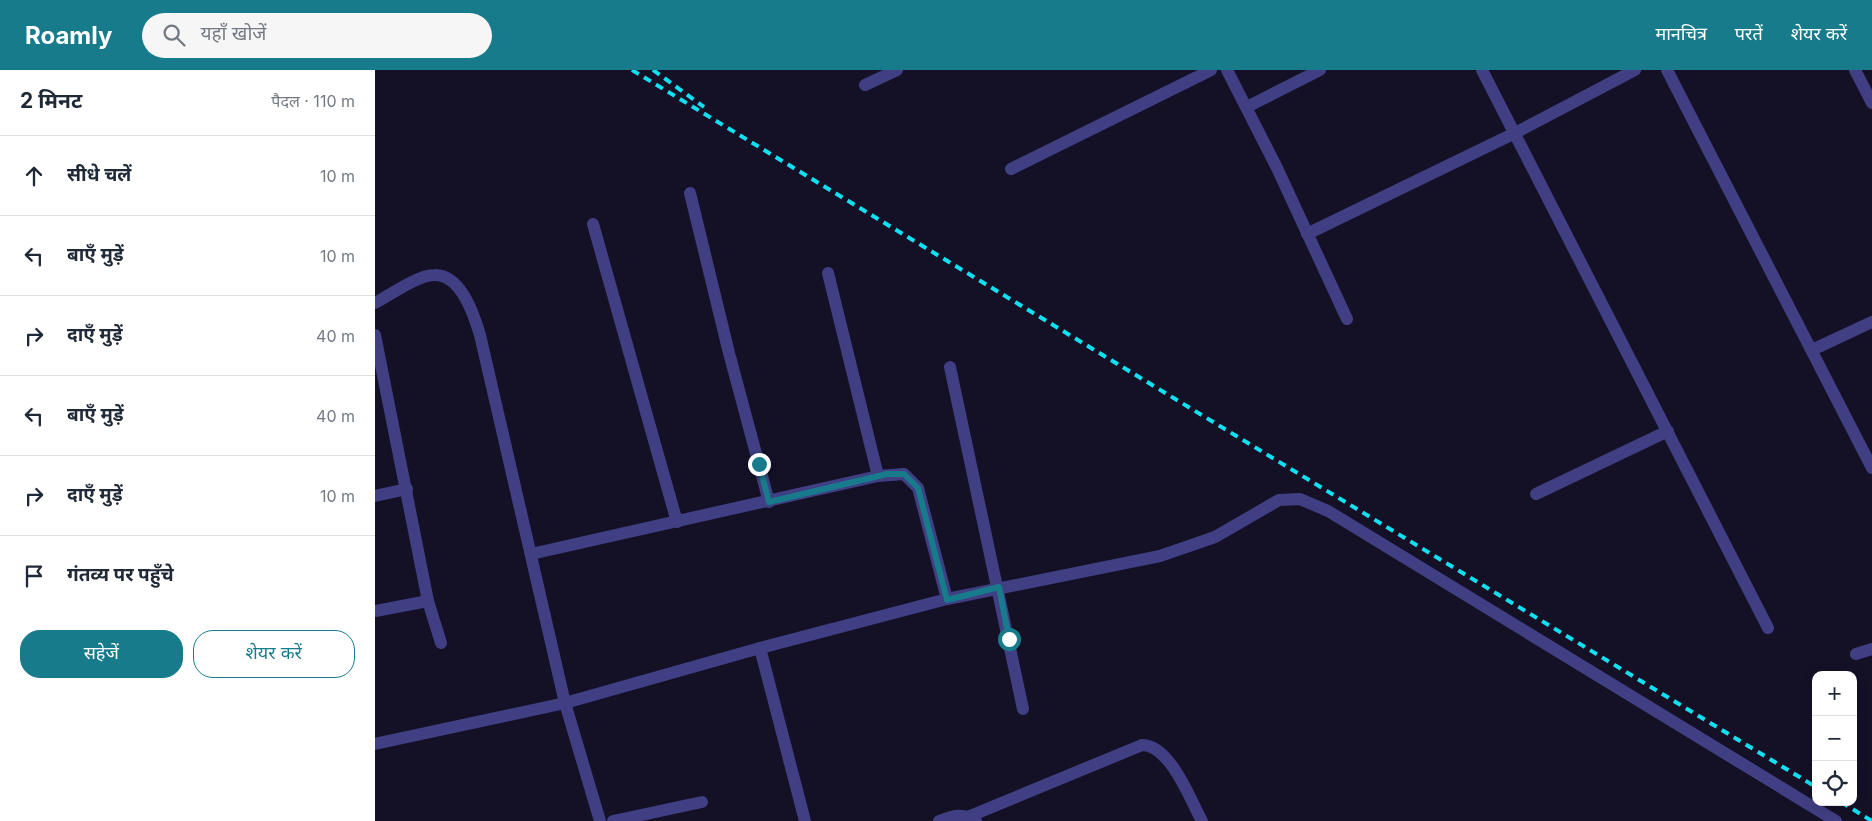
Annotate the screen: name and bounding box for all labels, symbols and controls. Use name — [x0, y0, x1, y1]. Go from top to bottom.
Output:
search box — [142, 13, 492, 58]
text: Roamly — [25, 21, 112, 50]
icon: search — [160, 21, 188, 49]
text: यहाँ खोजें — [200, 22, 266, 45]
text: मानचित्र — [1655, 23, 1707, 44]
text: परतें — [1735, 23, 1763, 44]
text: शेयर करें — [1791, 23, 1847, 44]
text: 2 मिनट — [20, 88, 82, 113]
text: पैदल · 110 m — [271, 91, 355, 111]
icon: ahead — [20, 162, 48, 190]
text: सीधे चलें — [67, 163, 131, 186]
text: 10 m — [320, 166, 355, 186]
icon: left — [20, 242, 48, 270]
text: बाएँ मुड़ें — [67, 243, 124, 266]
text: 10 m — [320, 246, 355, 266]
icon: right — [20, 322, 48, 350]
text: दाएँ मुड़ें — [67, 323, 123, 346]
text: 40 m — [316, 326, 355, 346]
icon: left — [20, 402, 48, 430]
text: बाएँ मुड़ें — [67, 403, 124, 426]
text: 40 m — [316, 406, 355, 426]
route end — [748, 453, 771, 476]
icon: right — [20, 482, 48, 510]
text: दाएँ मुड़ें — [67, 483, 123, 506]
text: 10 m — [320, 486, 355, 506]
icon: arrive — [20, 562, 48, 590]
text: गंतव्य पर पहुँचे — [67, 563, 174, 586]
route start — [998, 628, 1021, 651]
button: सहेजें — [20, 630, 183, 678]
button: शेयर करें — [193, 630, 355, 678]
map controls — [1812, 671, 1857, 806]
button: + — [1812, 671, 1857, 716]
button: − — [1812, 716, 1857, 761]
button: locate — [1812, 761, 1857, 806]

